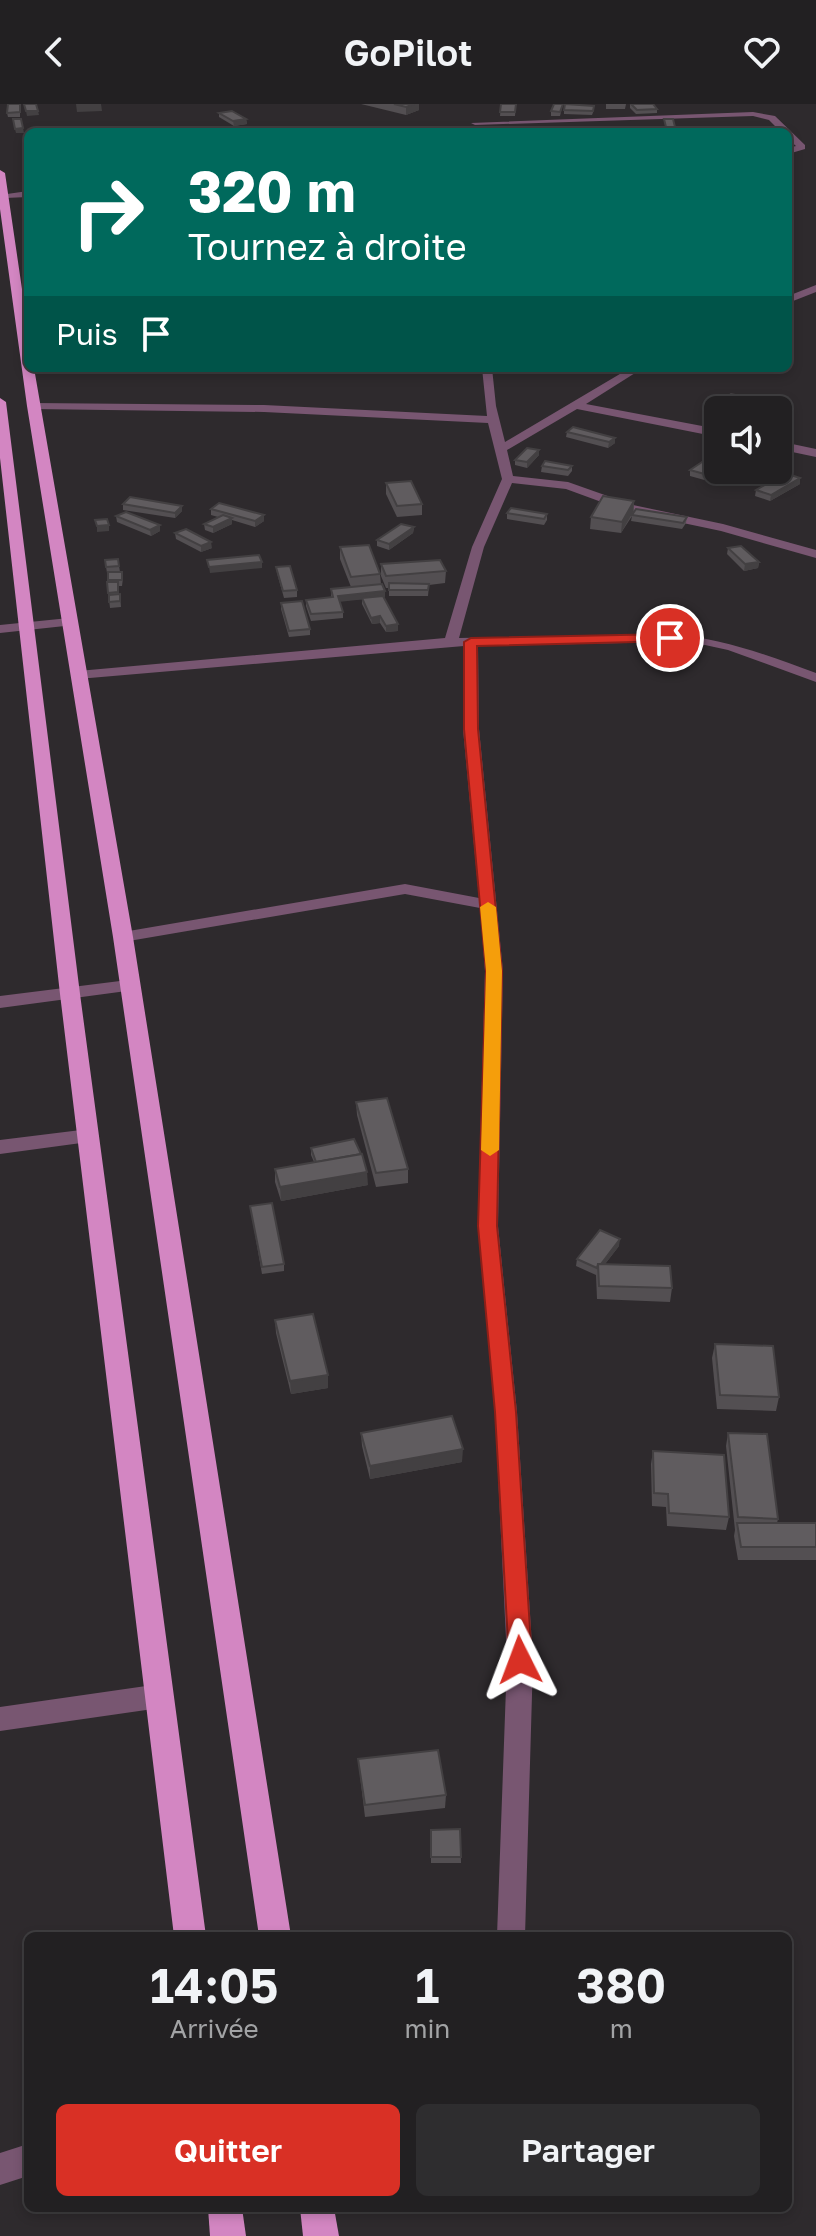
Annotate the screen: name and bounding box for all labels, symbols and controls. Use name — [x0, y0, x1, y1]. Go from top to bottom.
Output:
icon: back — [32, 30, 76, 74]
icon: heart — [740, 30, 784, 74]
text: GoPilot — [344, 31, 472, 74]
text: 320 m — [188, 157, 356, 224]
icon: right — [56, 160, 160, 264]
text: Tournez à droite — [188, 225, 467, 268]
icon: arrive — [134, 312, 178, 356]
text: Puis — [56, 316, 118, 352]
map controls — [704, 396, 792, 484]
button: sound — [704, 396, 792, 484]
pin — [636, 604, 704, 672]
icon: arrive — [648, 616, 692, 660]
position arrow — [478, 1618, 562, 1702]
text: 14:05 — [150, 1956, 279, 2014]
text: 1 — [415, 1956, 439, 2014]
text: 380 — [576, 1956, 666, 2014]
text: Arrivée — [170, 2013, 259, 2044]
text: min — [404, 2013, 450, 2044]
text: m — [610, 2013, 633, 2044]
button: Quitter — [56, 2104, 400, 2196]
button: Partager — [416, 2104, 760, 2196]

